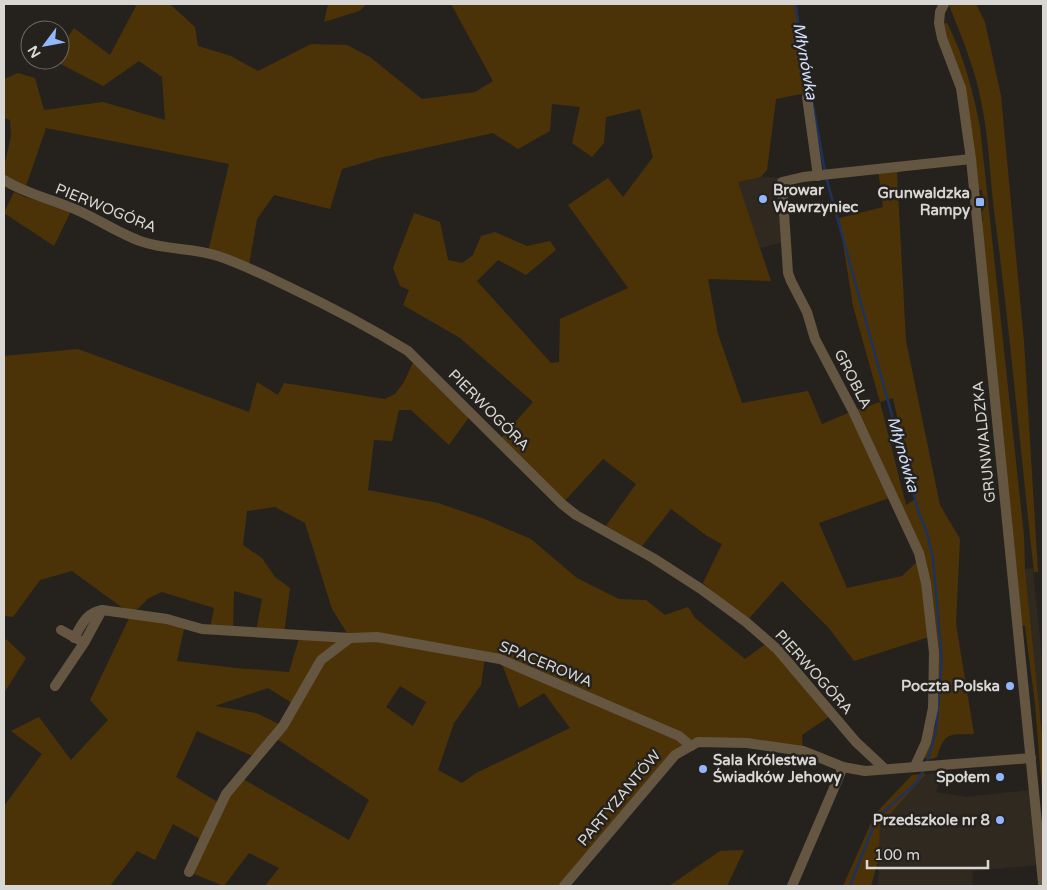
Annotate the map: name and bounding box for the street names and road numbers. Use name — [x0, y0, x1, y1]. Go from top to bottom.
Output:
street label: PIERWOGÓRA — [53, 180, 159, 236]
street label: GROBLA — [830, 346, 876, 412]
street label: PIERWOGÓRA — [445, 366, 533, 454]
street label: GRUNWALDZKA — [969, 380, 999, 504]
street label: PIERWOGÓRA — [771, 626, 857, 718]
street label: SPACEROWA — [497, 637, 595, 691]
street label: PARTYZANTÓW — [574, 746, 664, 850]

